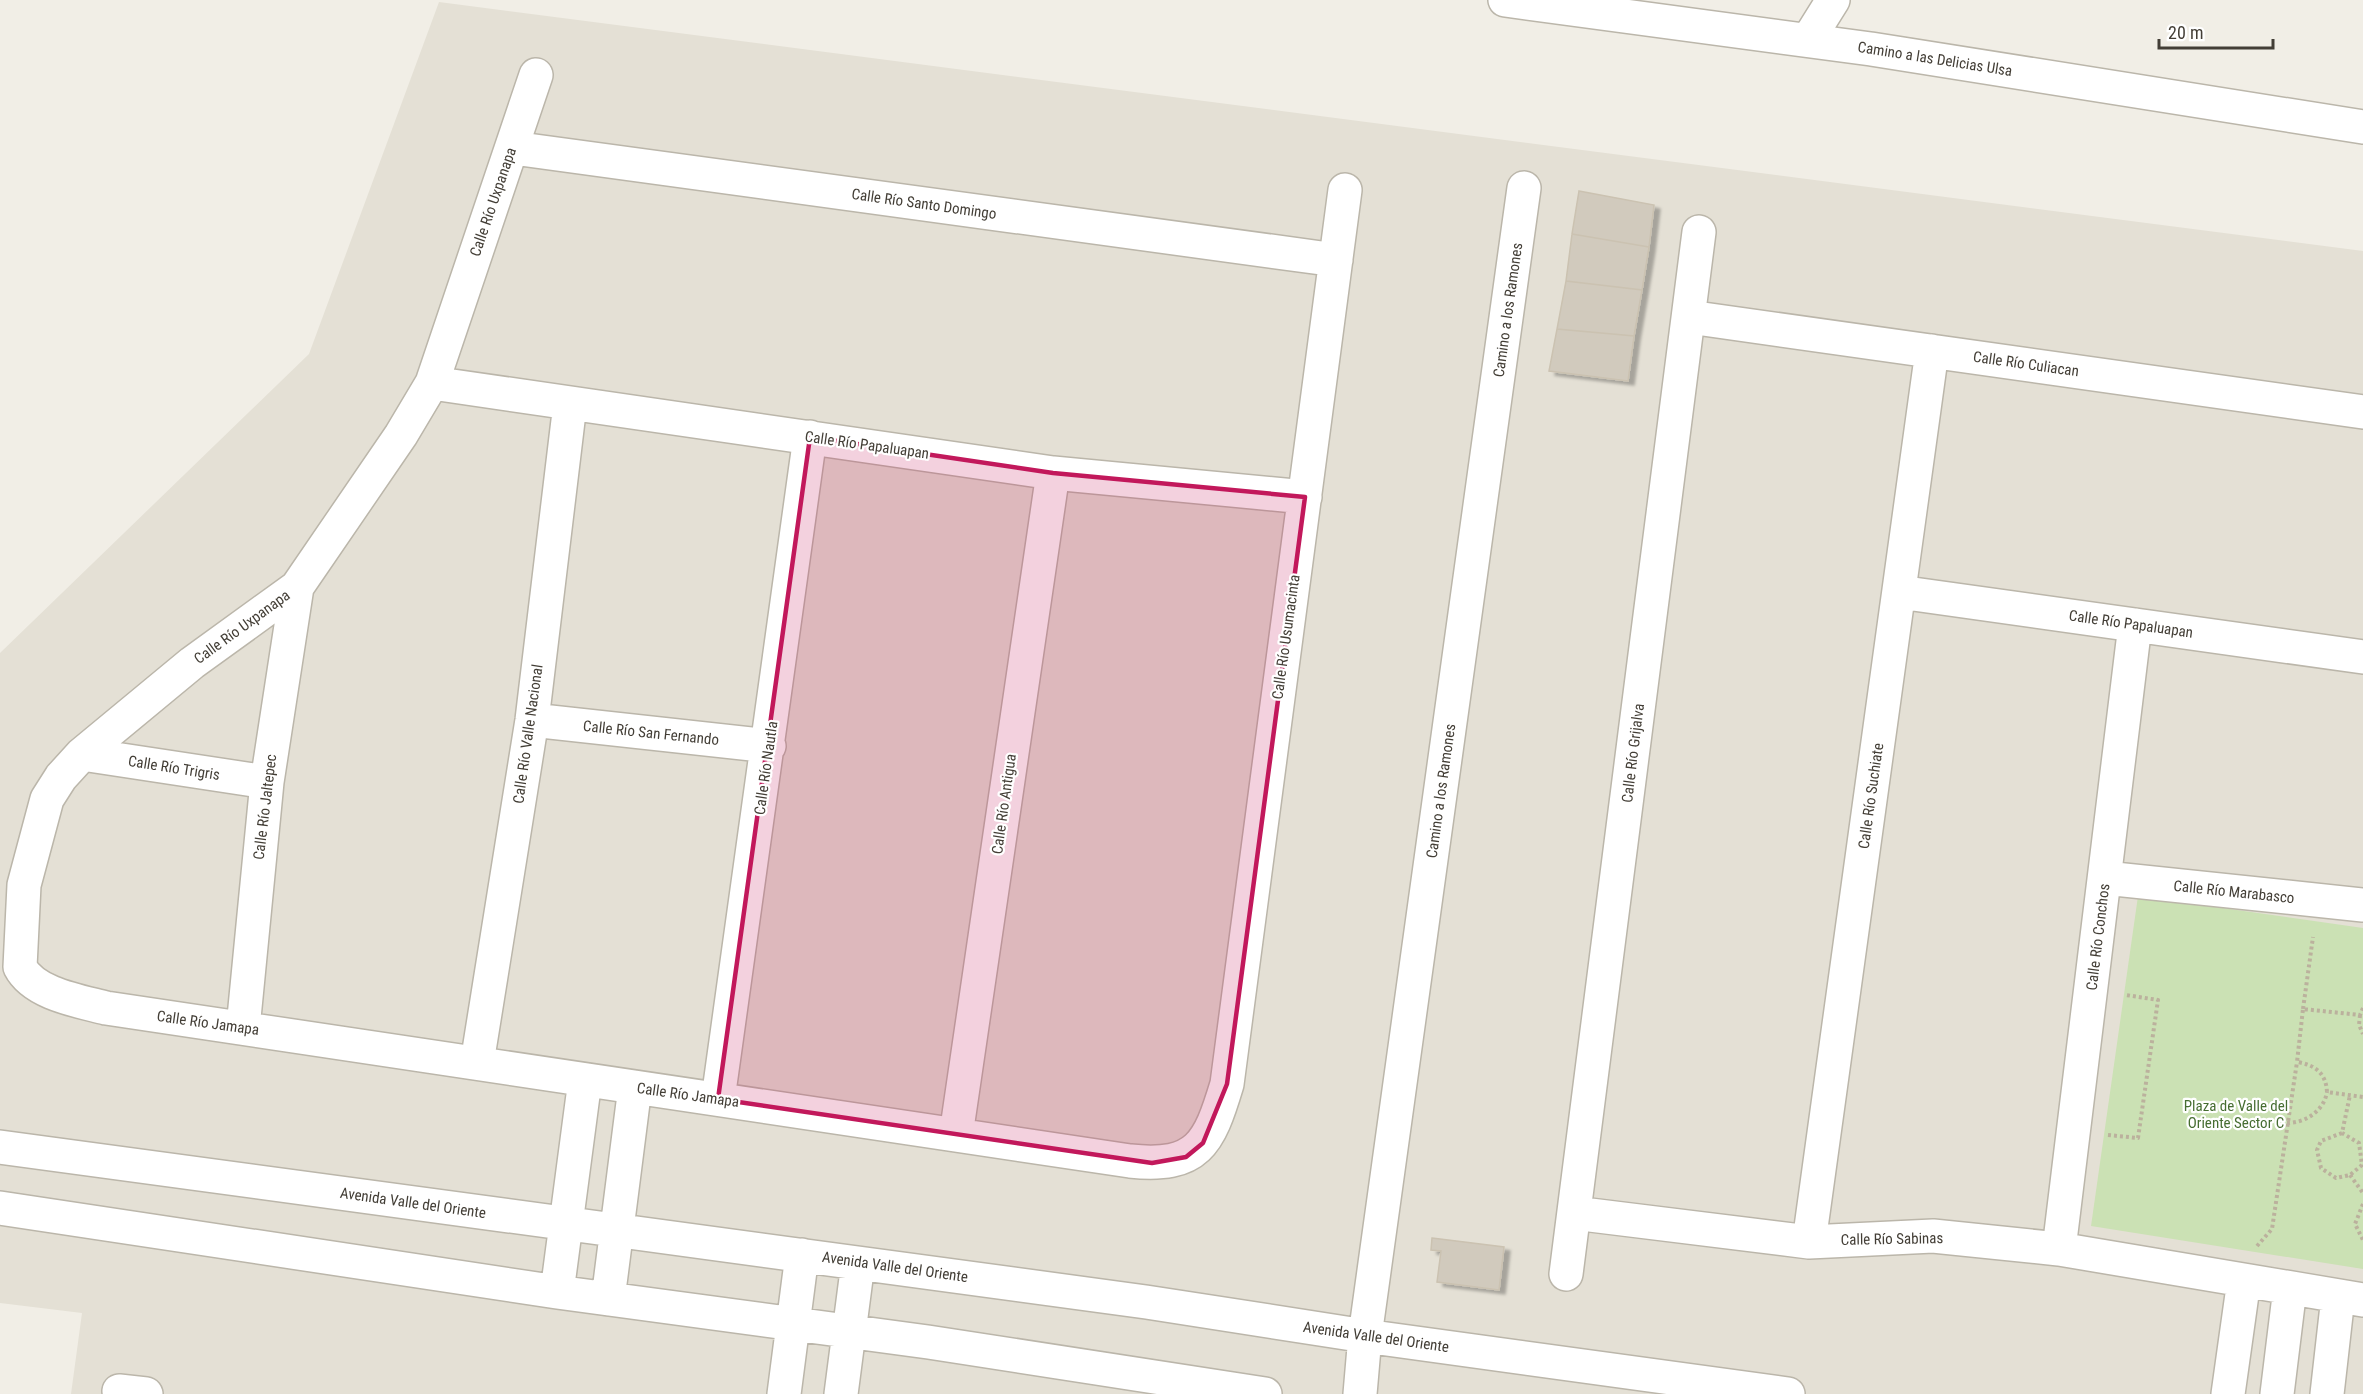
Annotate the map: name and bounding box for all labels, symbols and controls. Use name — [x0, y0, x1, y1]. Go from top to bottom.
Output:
scale bar — [2159, 12, 2273, 50]
text: 20 m — [2168, 22, 2203, 43]
street label: Camino a las Delicias Ulsa — [1856, 38, 2014, 80]
street label: Calle Río Uxpanapa — [466, 145, 520, 259]
street label: Calle Río Santo Domingo — [850, 185, 998, 223]
street label: Camino a los Ramones — [1490, 241, 1526, 378]
street label: Calle Río Culiacan — [1972, 348, 2080, 380]
street label: Calle Río Papaluapan — [804, 427, 930, 463]
street label: Calle Río Usumacinta — [1268, 573, 1304, 701]
street label: Calle Río Uxpanapa — [191, 586, 293, 668]
street label: Calle Río Papaluapan — [2068, 606, 2194, 642]
street label: Calle Río Valle Nacional — [509, 663, 547, 805]
street label: Calle Río Grijalva — [1618, 702, 1648, 804]
street label: Calle Río San Fernando — [582, 717, 720, 749]
street label: Calle Río Nautla — [751, 720, 781, 816]
street label: Camino a los Ramones — [1423, 722, 1459, 859]
street label: Calle Río Suchiate — [1855, 742, 1887, 850]
street label: Calle Río Trigris — [127, 752, 221, 784]
street label: Calle Río Jaltepec — [250, 753, 280, 861]
street label: Calle Río Antigua — [988, 753, 1020, 855]
street label: Calle Río Marabasco — [2173, 877, 2295, 907]
street label: Calle Río Conchos — [2083, 882, 2113, 991]
street label: Calle Río Jamapa — [156, 1007, 260, 1039]
street label: Calle Río Jamapa — [636, 1079, 740, 1111]
park label: Plaza de Valle del Oriente Sector C — [2184, 1097, 2288, 1132]
street label: Avenida Valle del Oriente — [339, 1184, 487, 1222]
street label: Calle Río Sabinas — [1841, 1229, 1944, 1249]
street label: Avenida Valle del Oriente — [821, 1248, 969, 1286]
street label: Avenida Valle del Oriente — [1302, 1318, 1450, 1356]

